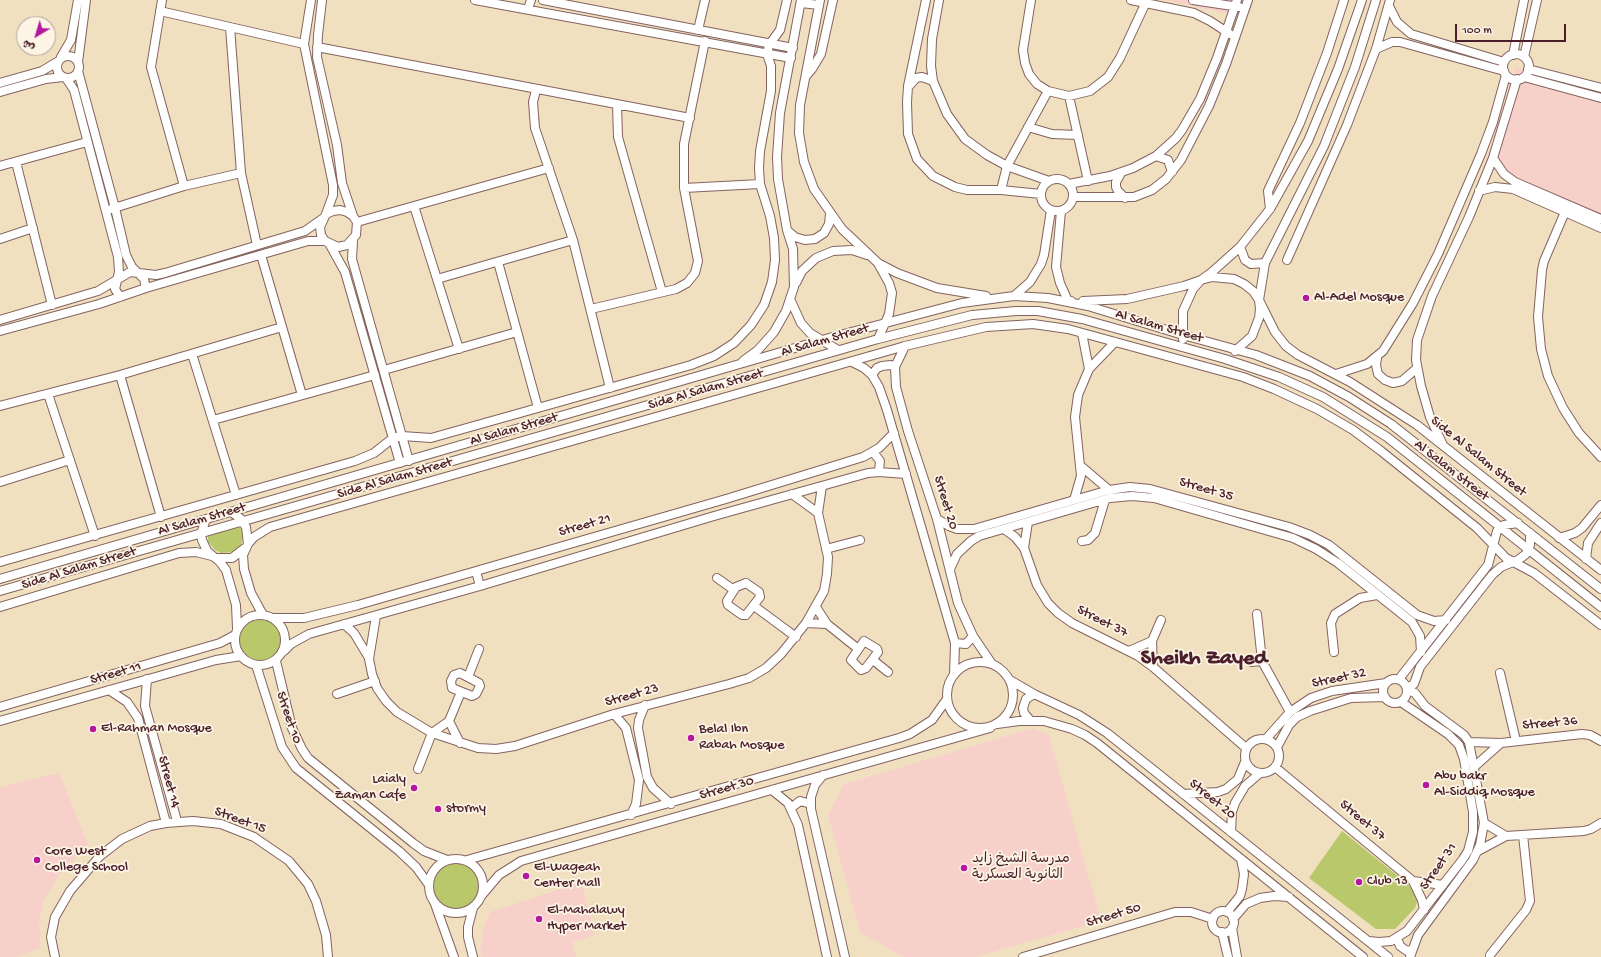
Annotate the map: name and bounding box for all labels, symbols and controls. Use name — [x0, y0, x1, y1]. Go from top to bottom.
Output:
north arrow — [16, 16, 56, 56]
scale bar — [1457, 16, 1568, 42]
text: 100 m — [1462, 24, 1492, 38]
text: ش — [21, 36, 38, 53]
place label: Al-Adel Mosque — [1314, 290, 1404, 306]
marker: Al-Adel Mosque — [1301, 293, 1311, 303]
street label: Al Salam Street — [1113, 306, 1205, 348]
street label: Al Salam Street — [779, 320, 871, 362]
street label: Side Al Salam Street — [647, 366, 765, 414]
street label: Al Salam Street — [468, 409, 560, 451]
street label: Side Al Salam Street — [1427, 413, 1529, 501]
street label: Al Salam Street — [1410, 437, 1492, 505]
street label: Side Al Salam Street — [336, 455, 454, 503]
street label: Street 20 — [929, 474, 961, 532]
street label: Street 35 — [1177, 474, 1235, 506]
street label: Al Salam Street — [156, 499, 248, 541]
street label: Street 21 — [557, 511, 613, 541]
street label: Side Al Salam Street — [20, 544, 138, 594]
street label: Street 37 — [1074, 602, 1130, 642]
district label: Sheikh Zayed — [1141, 647, 1267, 673]
street label: Street 11 — [89, 659, 143, 689]
street label: Street 32 — [1310, 665, 1368, 693]
street label: Street 23 — [603, 680, 661, 712]
street label: Street 10 — [271, 690, 305, 746]
street label: Street 36 — [1522, 713, 1578, 735]
place label: El-Rahman Mosque — [101, 721, 212, 737]
place label: Belal Ibn Rabah Mosque — [699, 722, 784, 754]
marker: El-Rahman Mosque — [88, 724, 98, 734]
marker: Belal Ibn Rabah Mosque — [686, 733, 696, 743]
street label: Street 14 — [153, 754, 183, 810]
place label: Abu bakr Al-Siddiq Mosque — [1434, 769, 1535, 802]
place label: Laialy Zaman Cafe — [335, 772, 406, 804]
street label: Street 30 — [698, 773, 756, 805]
street label: Street 20 — [1185, 776, 1239, 824]
marker: Abu bakr Al-Siddiq Mosque — [1421, 780, 1431, 790]
marker: Laialy Zaman Cafe — [409, 783, 419, 793]
street label: Street 37 — [1335, 797, 1389, 845]
place label: stormy — [446, 801, 486, 817]
street label: Street 15 — [212, 804, 268, 838]
marker: stormy — [433, 804, 443, 814]
street label: Street 31 — [1417, 840, 1461, 894]
place label: Core West College School — [45, 844, 128, 876]
place label: مدرسة الشيخ زايد الثانوية العسكرية — [972, 852, 1070, 884]
marker: Core West College School — [32, 855, 42, 865]
place label: El-Wageah Center Mall — [534, 860, 600, 892]
marker: مدرسة الشيخ زايد الثانوية العسكرية — [959, 863, 969, 873]
marker: El-Wageah Center Mall — [521, 871, 531, 881]
place label: Club 13 — [1367, 874, 1408, 890]
marker: Club 13 — [1354, 877, 1364, 887]
street label: Street 50 — [1085, 900, 1143, 932]
place label: El-Mahalawy Hyper Market — [547, 903, 626, 936]
marker: El-Mahalawy Hyper Market — [534, 914, 544, 924]

